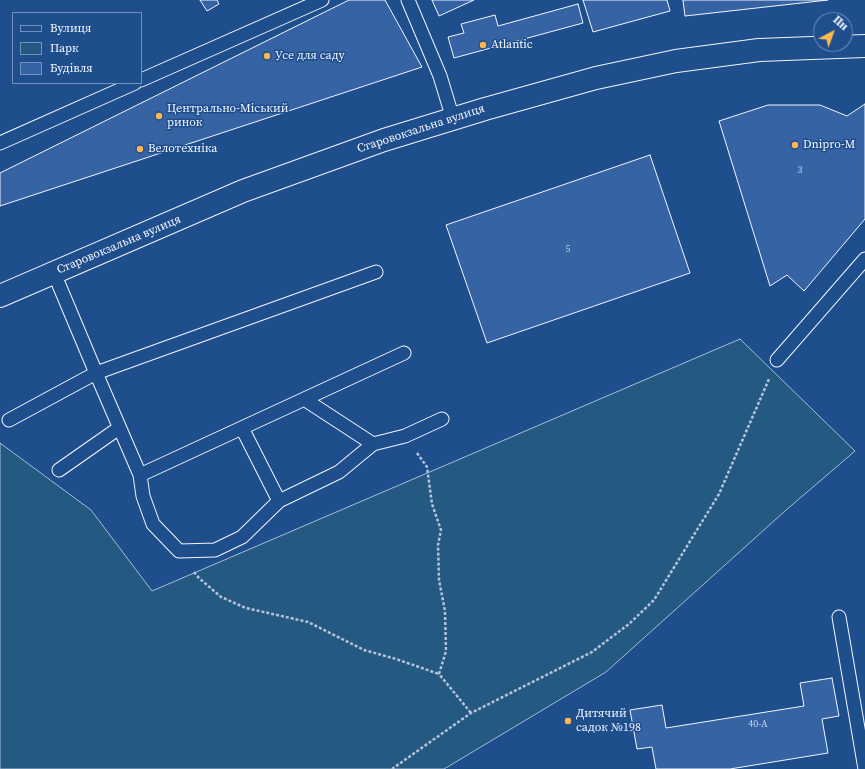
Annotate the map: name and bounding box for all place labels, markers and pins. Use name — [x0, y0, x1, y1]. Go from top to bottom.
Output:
place label: Atlantic — [491, 38, 533, 52]
marker: Atlantic — [478, 40, 488, 50]
place label: Усе для саду — [275, 49, 345, 63]
marker: Усе для саду — [262, 51, 272, 61]
place label: Центрально-Міський ринок — [167, 102, 288, 130]
marker: Центрально-Міський ринок — [154, 111, 164, 121]
place label: Dnipro-M — [803, 138, 855, 152]
marker: Dnipro-M — [790, 140, 800, 150]
place label: Велотехніка — [148, 142, 217, 156]
marker: Велотехніка — [135, 144, 145, 154]
place label: Дитячий садок №198 — [576, 707, 641, 735]
marker: Дитячий садок №198 — [563, 716, 573, 726]

